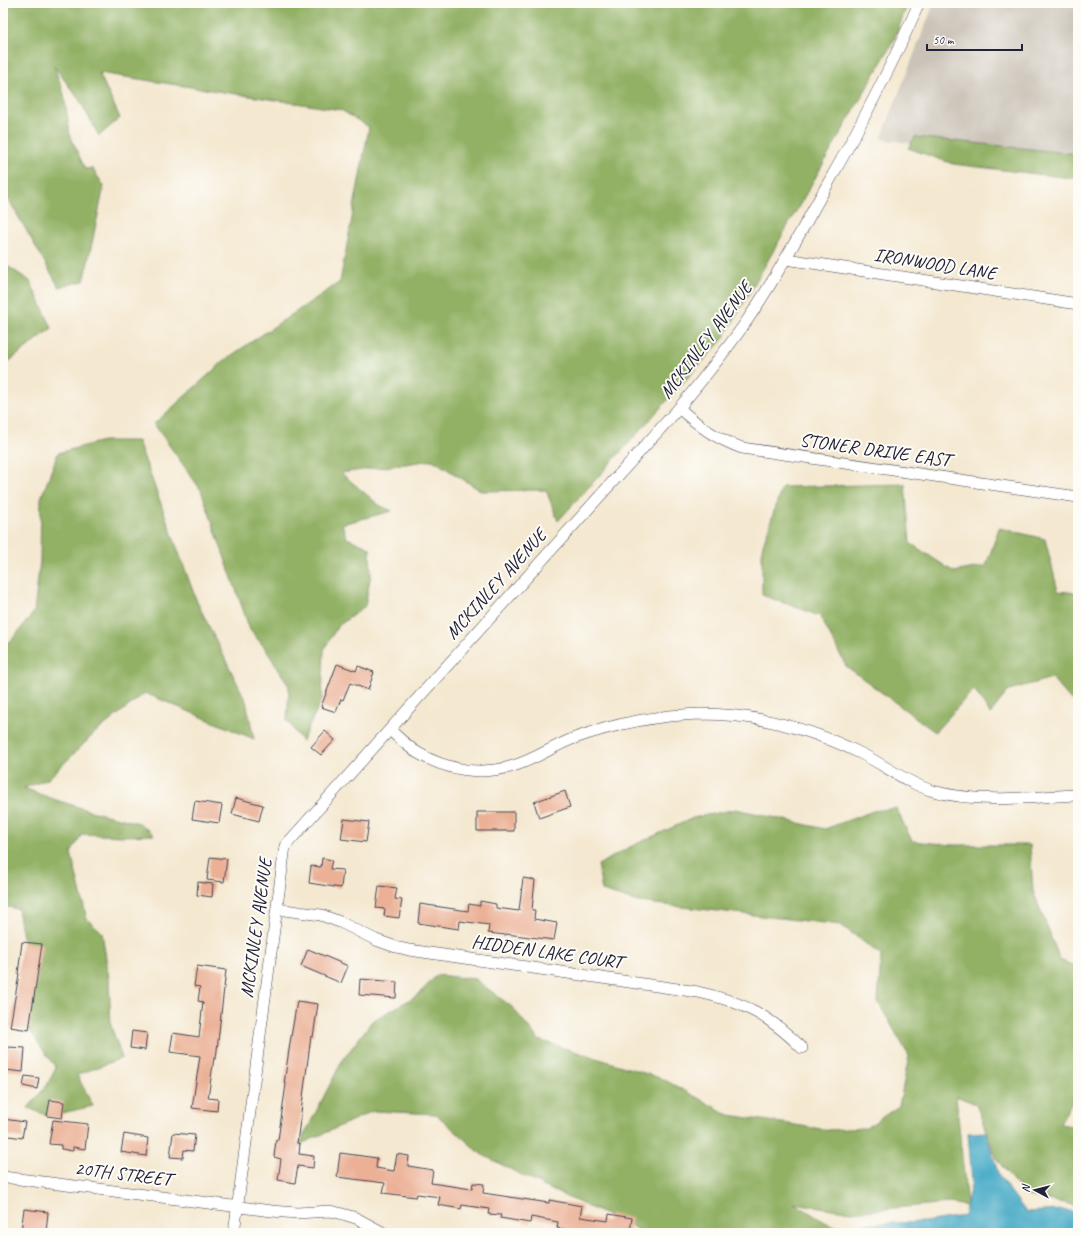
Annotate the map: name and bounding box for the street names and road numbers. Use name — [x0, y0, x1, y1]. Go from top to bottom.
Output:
street label: IRONWOOD LANE — [872, 243, 1000, 286]
street label: MCKINLEY AVENUE — [654, 275, 759, 403]
street label: STONER DRIVE EAST — [798, 428, 957, 473]
street label: MCKINLEY AVENUE — [440, 522, 554, 644]
street label: MCKINLEY AVENUE — [234, 854, 278, 999]
street label: HIDDEN LAKE COURT — [470, 930, 629, 975]
street label: 20TH STREET — [73, 1156, 178, 1192]

